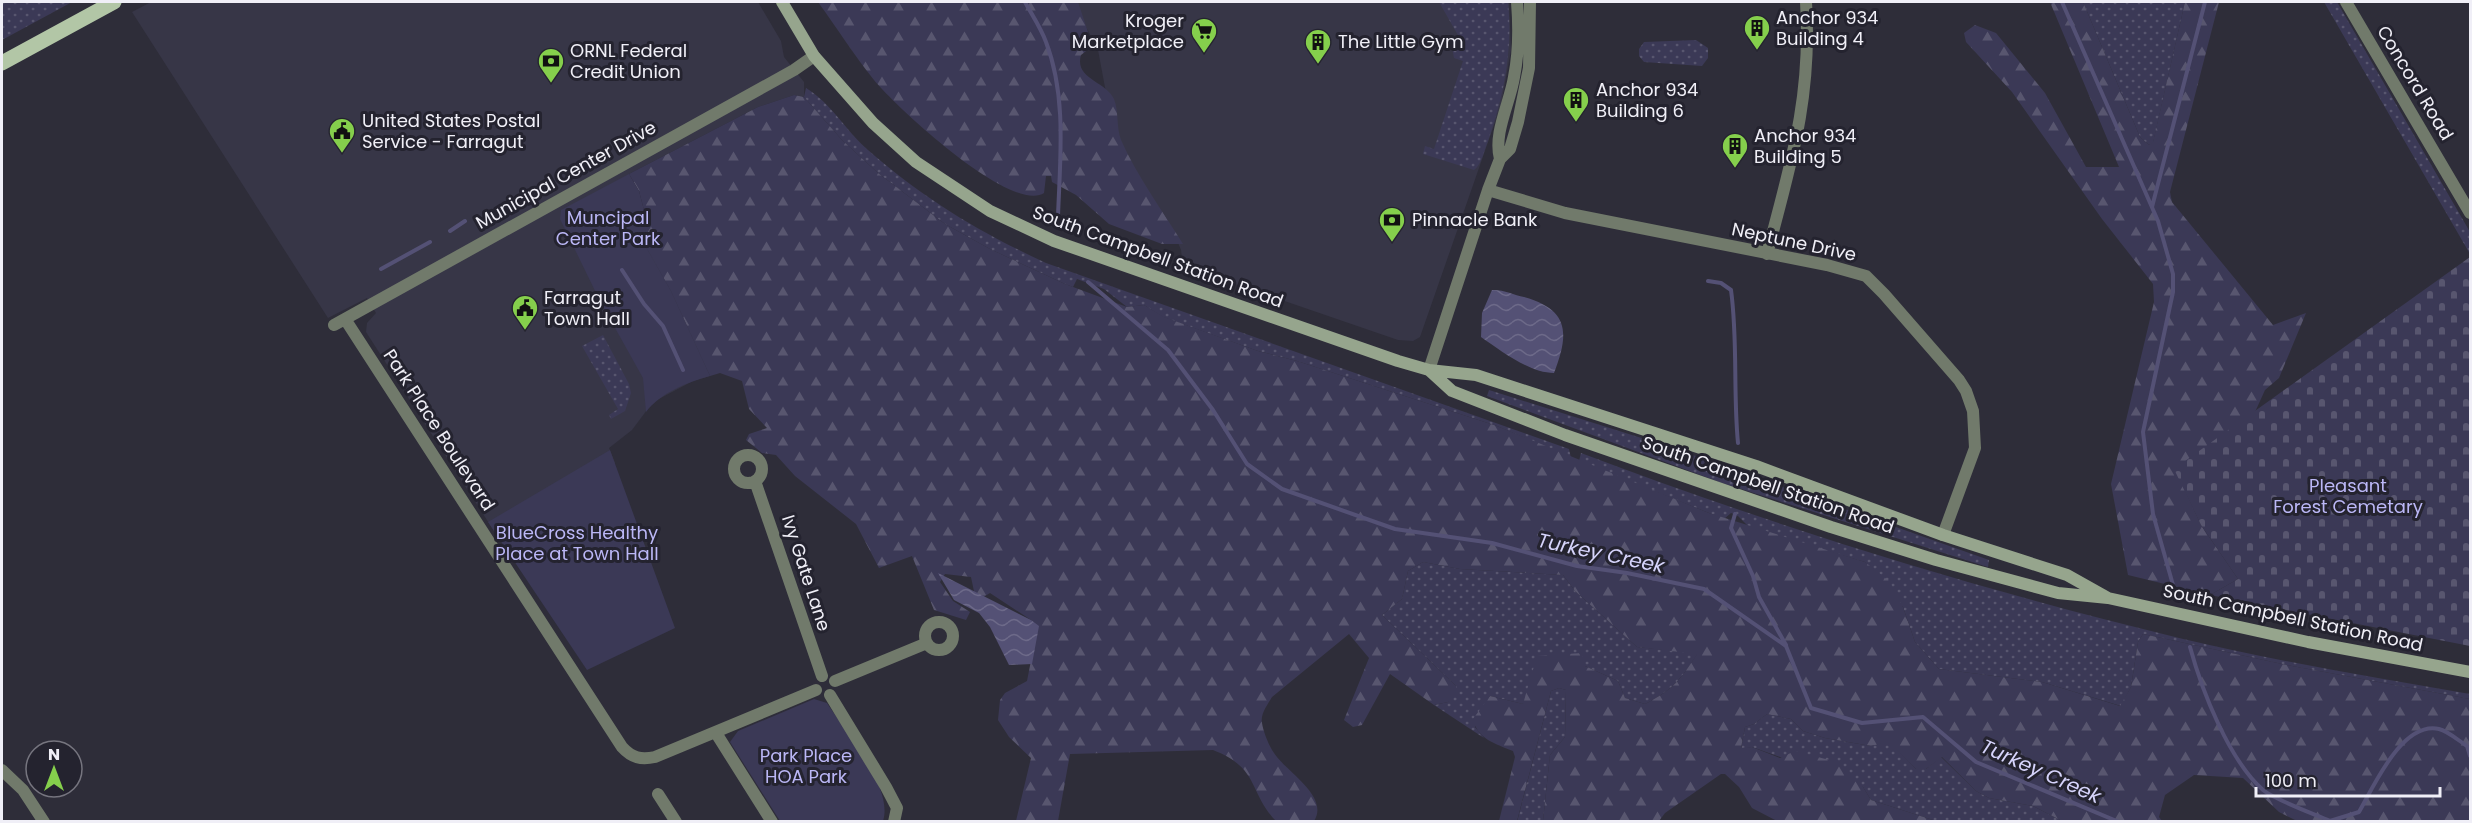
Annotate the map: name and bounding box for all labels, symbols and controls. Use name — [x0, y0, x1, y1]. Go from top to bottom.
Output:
place label: Anchor 934 Building 4 — [1776, 5, 1878, 51]
place label: Kroger Marketplace — [1072, 8, 1184, 54]
building icon: Anchor 934 Building 4 — [1742, 13, 1772, 51]
supermarket icon: Kroger Marketplace — [1189, 16, 1219, 54]
street label: Concord Road — [2371, 21, 2460, 145]
building icon: The Little Gym — [1303, 27, 1333, 65]
place label: The Little Gym — [1338, 29, 1464, 54]
place label: ORNL Federal Credit Union — [570, 38, 687, 84]
bank icon: ORNL Federal Credit Union — [536, 46, 566, 84]
place label: Anchor 934 Building 6 — [1596, 77, 1698, 123]
building icon: Anchor 934 Building 6 — [1561, 85, 1591, 123]
place label: United States Postal Service - Farragut — [362, 108, 540, 154]
street label: Municipal Center Drive — [471, 114, 661, 235]
public building icon: United States Postal Service - Farragut — [327, 116, 357, 154]
place label: Anchor 934 Building 5 — [1754, 123, 1856, 169]
building icon: Anchor 934 Building 5 — [1720, 131, 1750, 169]
street label: South Campbell Station Road — [1029, 199, 1287, 314]
park label: Muncipal Center Park — [556, 205, 661, 251]
bank icon: Pinnacle Bank — [1377, 205, 1407, 243]
place label: Pinnacle Bank — [1412, 207, 1538, 232]
street label: Neptune Drive — [1730, 216, 1859, 267]
place label: Farragut Town Hall — [544, 285, 630, 331]
public building icon: Farragut Town Hall — [510, 293, 540, 331]
street label: Park Place Boulevard — [378, 344, 501, 515]
street label: South Campbell Station Road — [1639, 430, 1898, 540]
park label: Pleasant Forest Cemetary — [2273, 473, 2423, 519]
street label: Ivy Gate Lane — [776, 512, 837, 634]
park label: BlueCross Healthy Place at Town Hall — [495, 520, 659, 566]
water label: Turkey Creek — [1535, 526, 1669, 580]
street label: South Campbell Station Road — [2161, 578, 2425, 657]
water label: Turkey Creek — [1976, 732, 2107, 811]
north arrow — [24, 739, 84, 799]
text: N — [48, 743, 60, 766]
park label: Park Place HOA Park — [760, 743, 852, 789]
scale bar — [2256, 760, 2440, 798]
text: 100 m — [2265, 768, 2317, 793]

